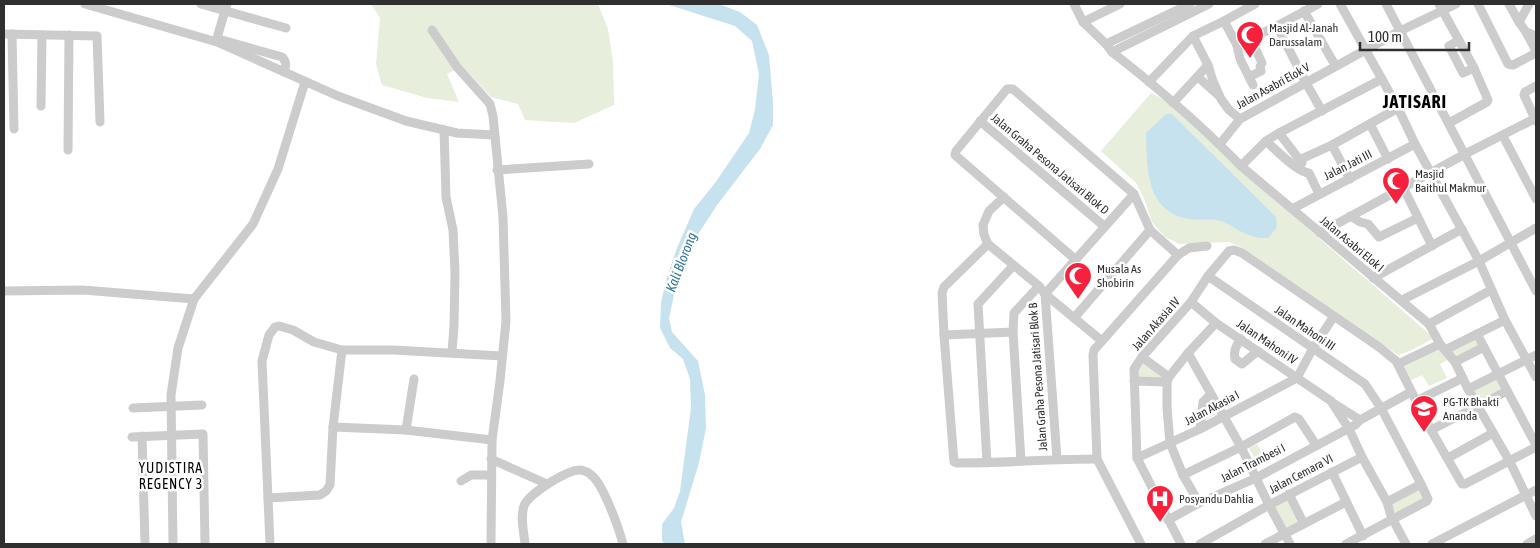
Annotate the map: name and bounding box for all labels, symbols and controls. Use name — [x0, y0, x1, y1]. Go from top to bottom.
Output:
mosque icon: Masjid Al-Janah Darussalam — [1235, 20, 1265, 59]
scale bar — [1360, 20, 1469, 52]
place label: Masjid Al-Janah Darussalam — [1269, 21, 1338, 49]
text: 100 m — [1368, 28, 1402, 45]
street label: Jalan Asabri Elok V — [1234, 60, 1312, 112]
district label: JATISARI — [1382, 91, 1447, 112]
street label: Jalan Graha Pesona Jatisari Blok D — [988, 111, 1112, 218]
street label: Jalan Jati III — [1322, 147, 1374, 183]
mosque icon: Masjid Baithul Makmur — [1381, 166, 1411, 205]
place label: Masjid Baithul Makmur — [1415, 167, 1486, 195]
street label: Jalan Asabri Elok I — [1317, 213, 1387, 275]
water label: Kali Blorong — [662, 230, 700, 294]
mosque icon: Musala As Shobirin — [1063, 261, 1093, 300]
place label: Musala As Shobirin — [1097, 262, 1141, 290]
street label: Jalan Akasia IV — [1129, 295, 1183, 353]
street label: Jalan Graha Pesona Jatisari Blok B — [1026, 302, 1050, 452]
street label: Jalan Mahoni III — [1272, 303, 1338, 353]
street label: Jalan Mahoni IV — [1234, 317, 1300, 367]
street label: Jalan Akasia I — [1182, 388, 1242, 428]
school or university icon: PG-TK Bhakti Ananda — [1409, 394, 1439, 433]
place label: PG-TK Bhakti Ananda — [1443, 395, 1499, 423]
street label: Jalan Trambesi I — [1218, 441, 1288, 485]
street label: Jalan Cemara VI — [1267, 451, 1335, 497]
district label: YUDISTIRA REGENCY 3 — [139, 460, 203, 492]
hospital icon: Posyandu Dahlia — [1145, 484, 1175, 523]
place label: Posyandu Dahlia — [1179, 492, 1254, 506]

